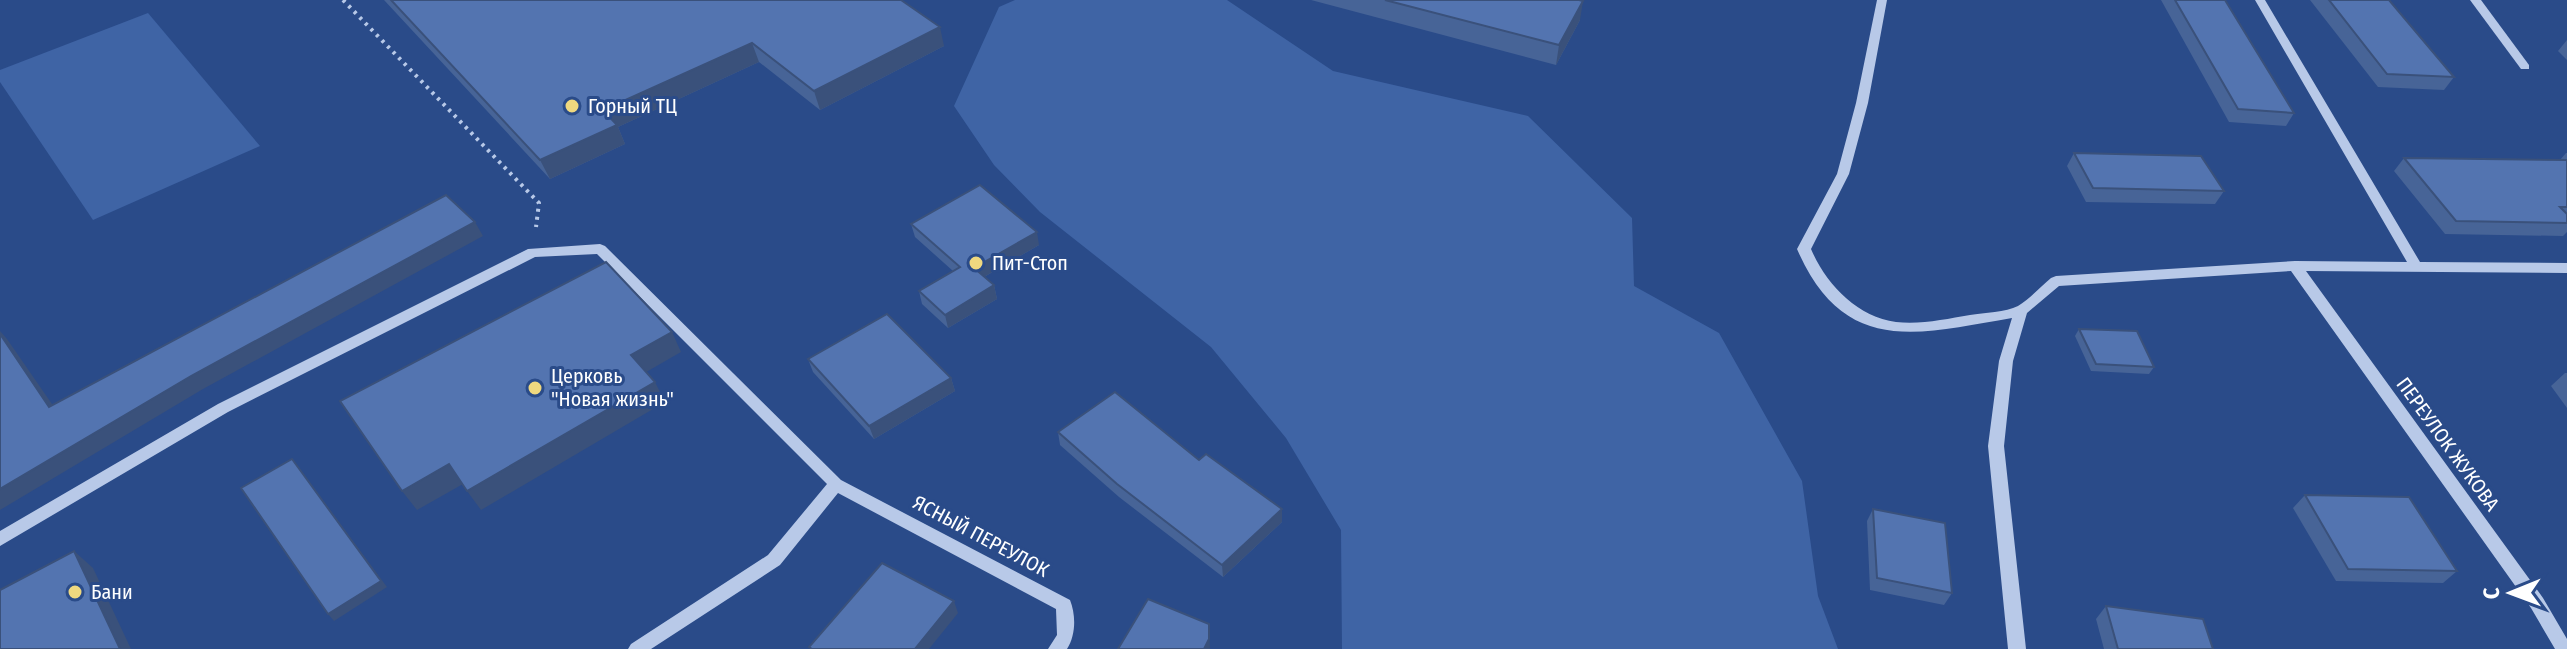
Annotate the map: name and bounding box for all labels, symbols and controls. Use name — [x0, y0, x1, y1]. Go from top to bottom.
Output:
place label: Горный ТЦ — [588, 94, 677, 118]
marker: Горный ТЦ — [563, 97, 581, 115]
place label: Пит-Стоп — [992, 251, 1068, 275]
marker: Пит-Стоп — [967, 254, 985, 272]
place label: Церковь "Новая жизнь" — [551, 364, 674, 411]
street label: ПЕРЕУЛОК ЖУКОВА — [2392, 373, 2505, 516]
marker: Церковь "Новая жизнь" — [526, 379, 544, 397]
street label: ЯСНЫЙ ПЕРЕУЛОК — [909, 490, 1053, 582]
north arrow — [2471, 553, 2551, 633]
place label: Бани — [91, 580, 133, 604]
marker: Бани — [66, 583, 84, 601]
text: С — [2478, 587, 2505, 599]

